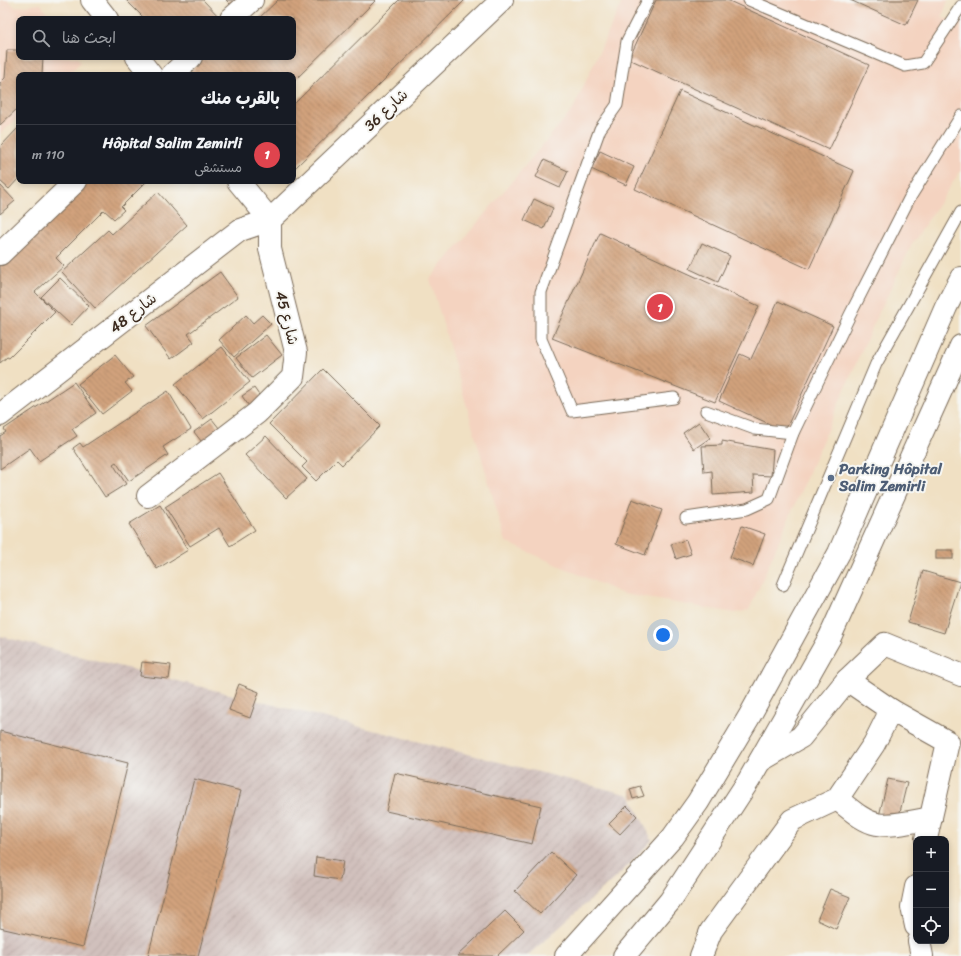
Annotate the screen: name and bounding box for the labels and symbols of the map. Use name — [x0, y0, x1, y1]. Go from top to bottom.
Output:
street label: شارع 36 — [358, 82, 414, 138]
street label: شارع 48 — [103, 286, 163, 340]
street label: شارع 45 — [268, 288, 306, 348]
pin: 1 — [647, 292, 673, 322]
place label: Parking Hôpital Salim Zemirli — [838, 456, 942, 499]
marker: Parking Hôpital Salim Zemirli — [826, 473, 836, 483]
your location — [653, 625, 673, 645]

